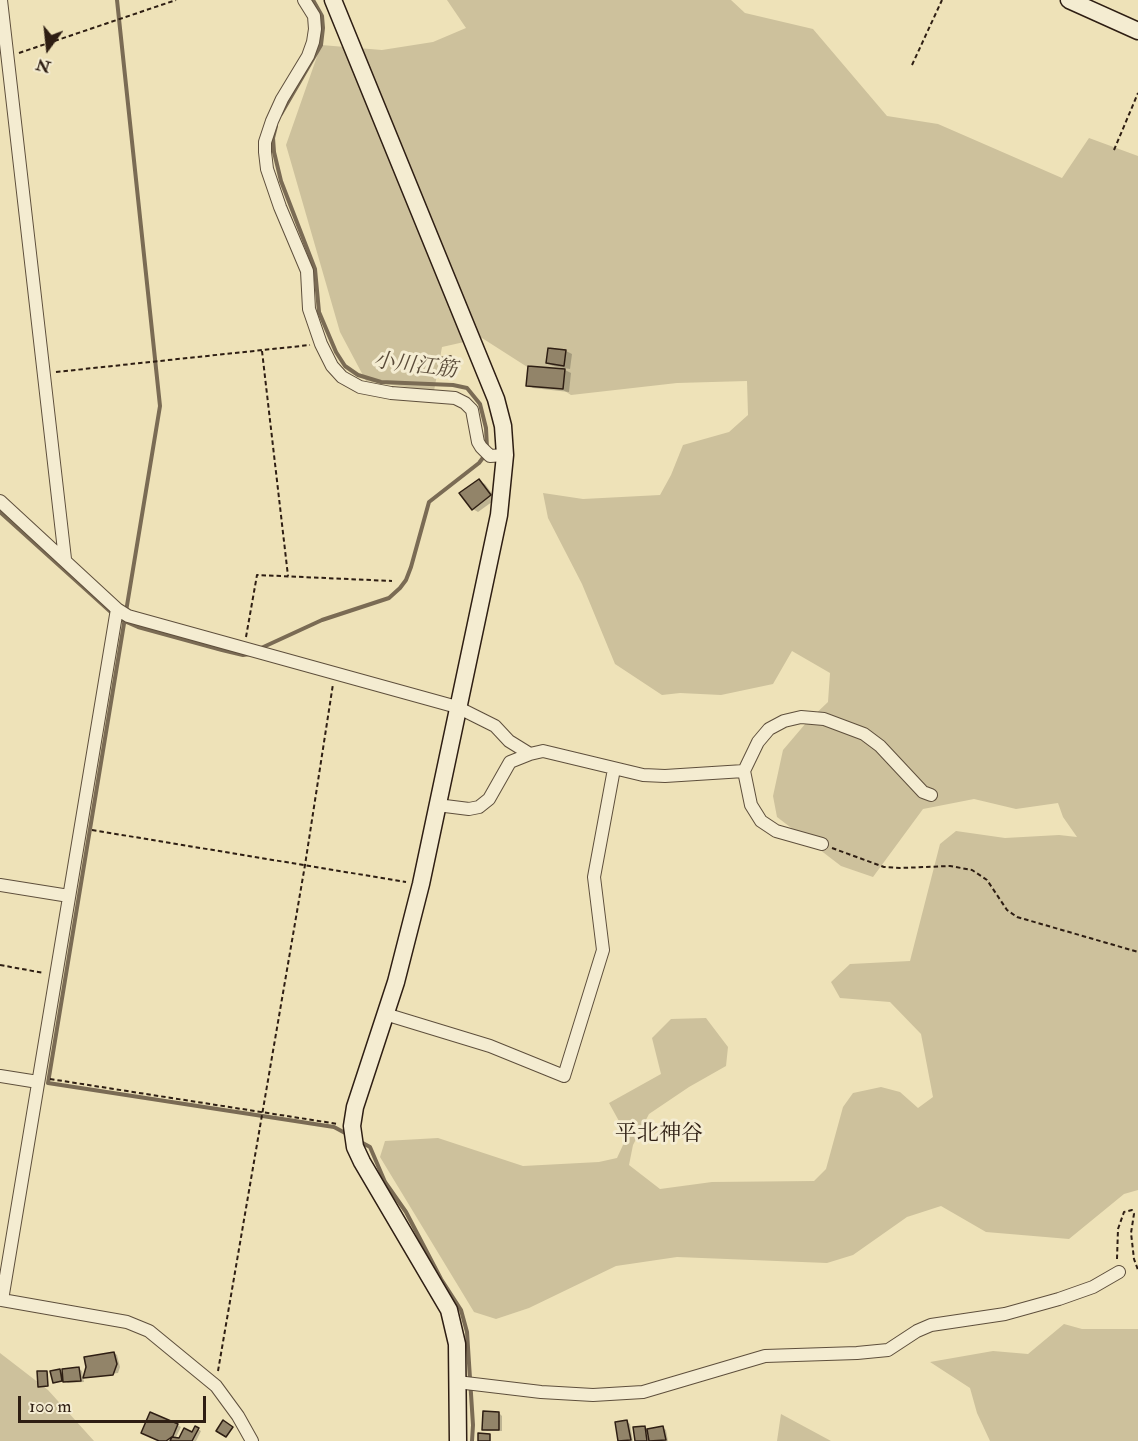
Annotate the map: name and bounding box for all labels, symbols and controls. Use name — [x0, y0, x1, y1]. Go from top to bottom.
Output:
north arrow — [18, 18, 78, 78]
text: N — [34, 54, 53, 77]
water label: 小川江筋 — [372, 349, 458, 385]
district label: 平北神谷 — [615, 1122, 703, 1148]
scale bar — [21, 1384, 208, 1422]
text: 100 m — [29, 1395, 72, 1418]

